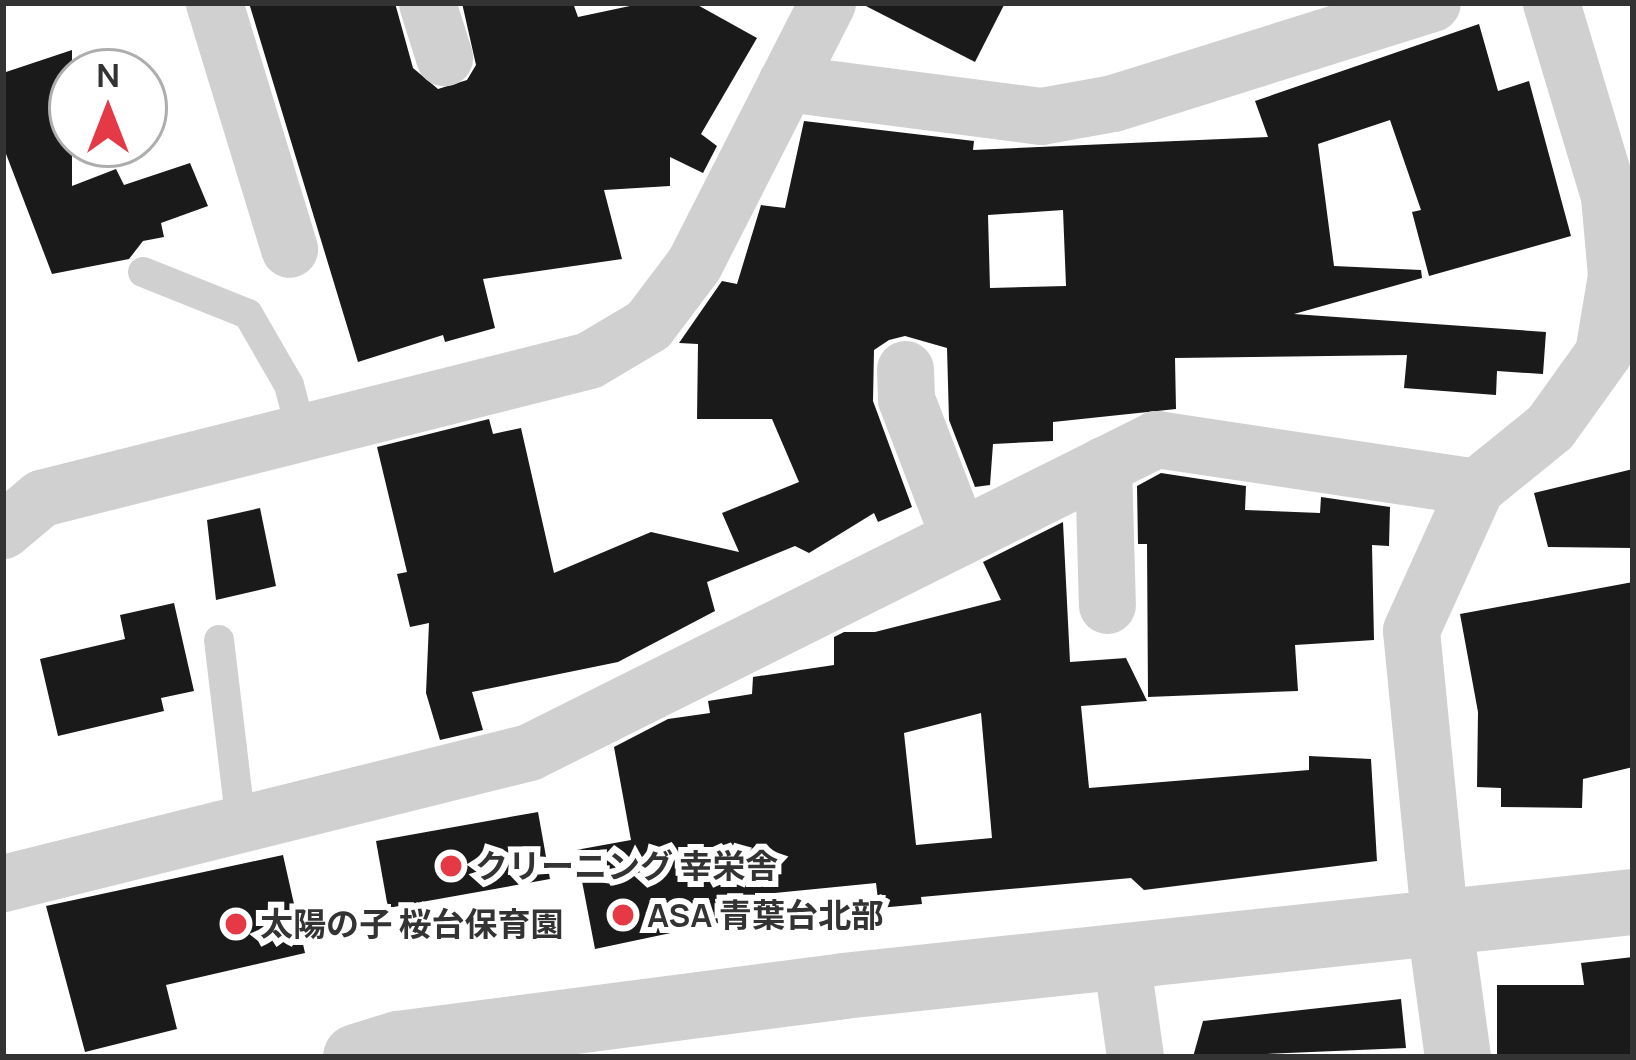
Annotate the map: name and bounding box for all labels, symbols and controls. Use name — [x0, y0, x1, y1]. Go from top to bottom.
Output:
north arrow — [48, 48, 168, 168]
text: N — [96, 52, 120, 97]
place label: クリーニング 幸栄舎 — [475, 846, 779, 886]
marker: クリーニング 幸栄舎 — [438, 853, 464, 879]
place label: ASA 青葉台北部 — [647, 895, 884, 935]
marker: ASA 青葉台北部 — [610, 902, 636, 928]
place label: 太陽の子 桜台保育園 — [260, 904, 564, 944]
marker: 太陽の子 桜台保育園 — [223, 911, 249, 937]

